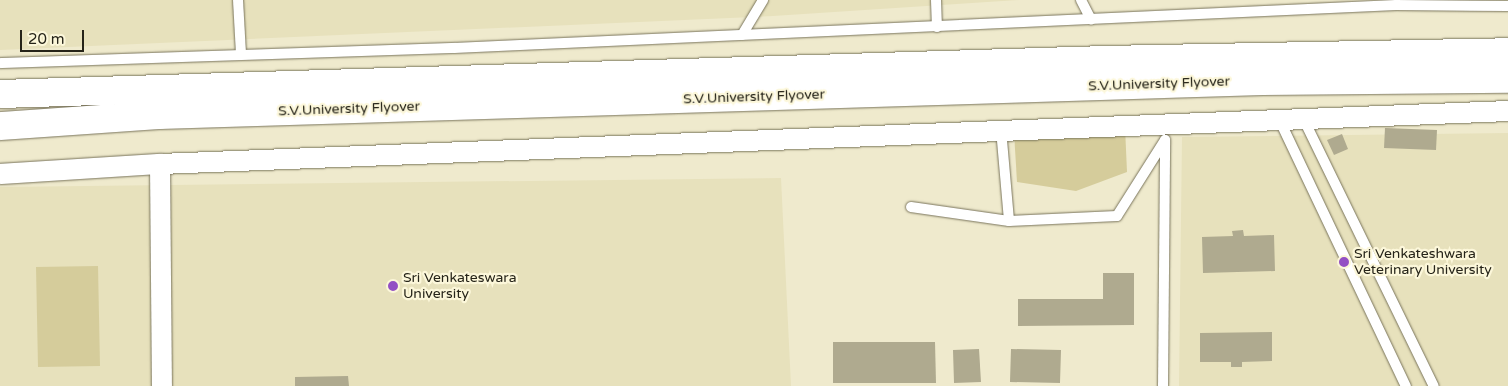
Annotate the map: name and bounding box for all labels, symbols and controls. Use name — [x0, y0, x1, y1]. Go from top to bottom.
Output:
scale bar — [22, 20, 86, 52]
text: 20 m — [28, 30, 65, 48]
street label: S.V.University Flyover — [1088, 73, 1230, 95]
street label: S.V.University Flyover — [683, 86, 825, 108]
street label: S.V.University Flyover — [278, 98, 420, 120]
place label: Sri Venkateshwara Veterinary University — [1354, 246, 1492, 278]
marker: Sri Venkateshwara Veterinary University — [1338, 256, 1350, 268]
place label: Sri Venkateswara University — [403, 270, 517, 302]
marker: Sri Venkateswara University — [387, 280, 399, 292]

